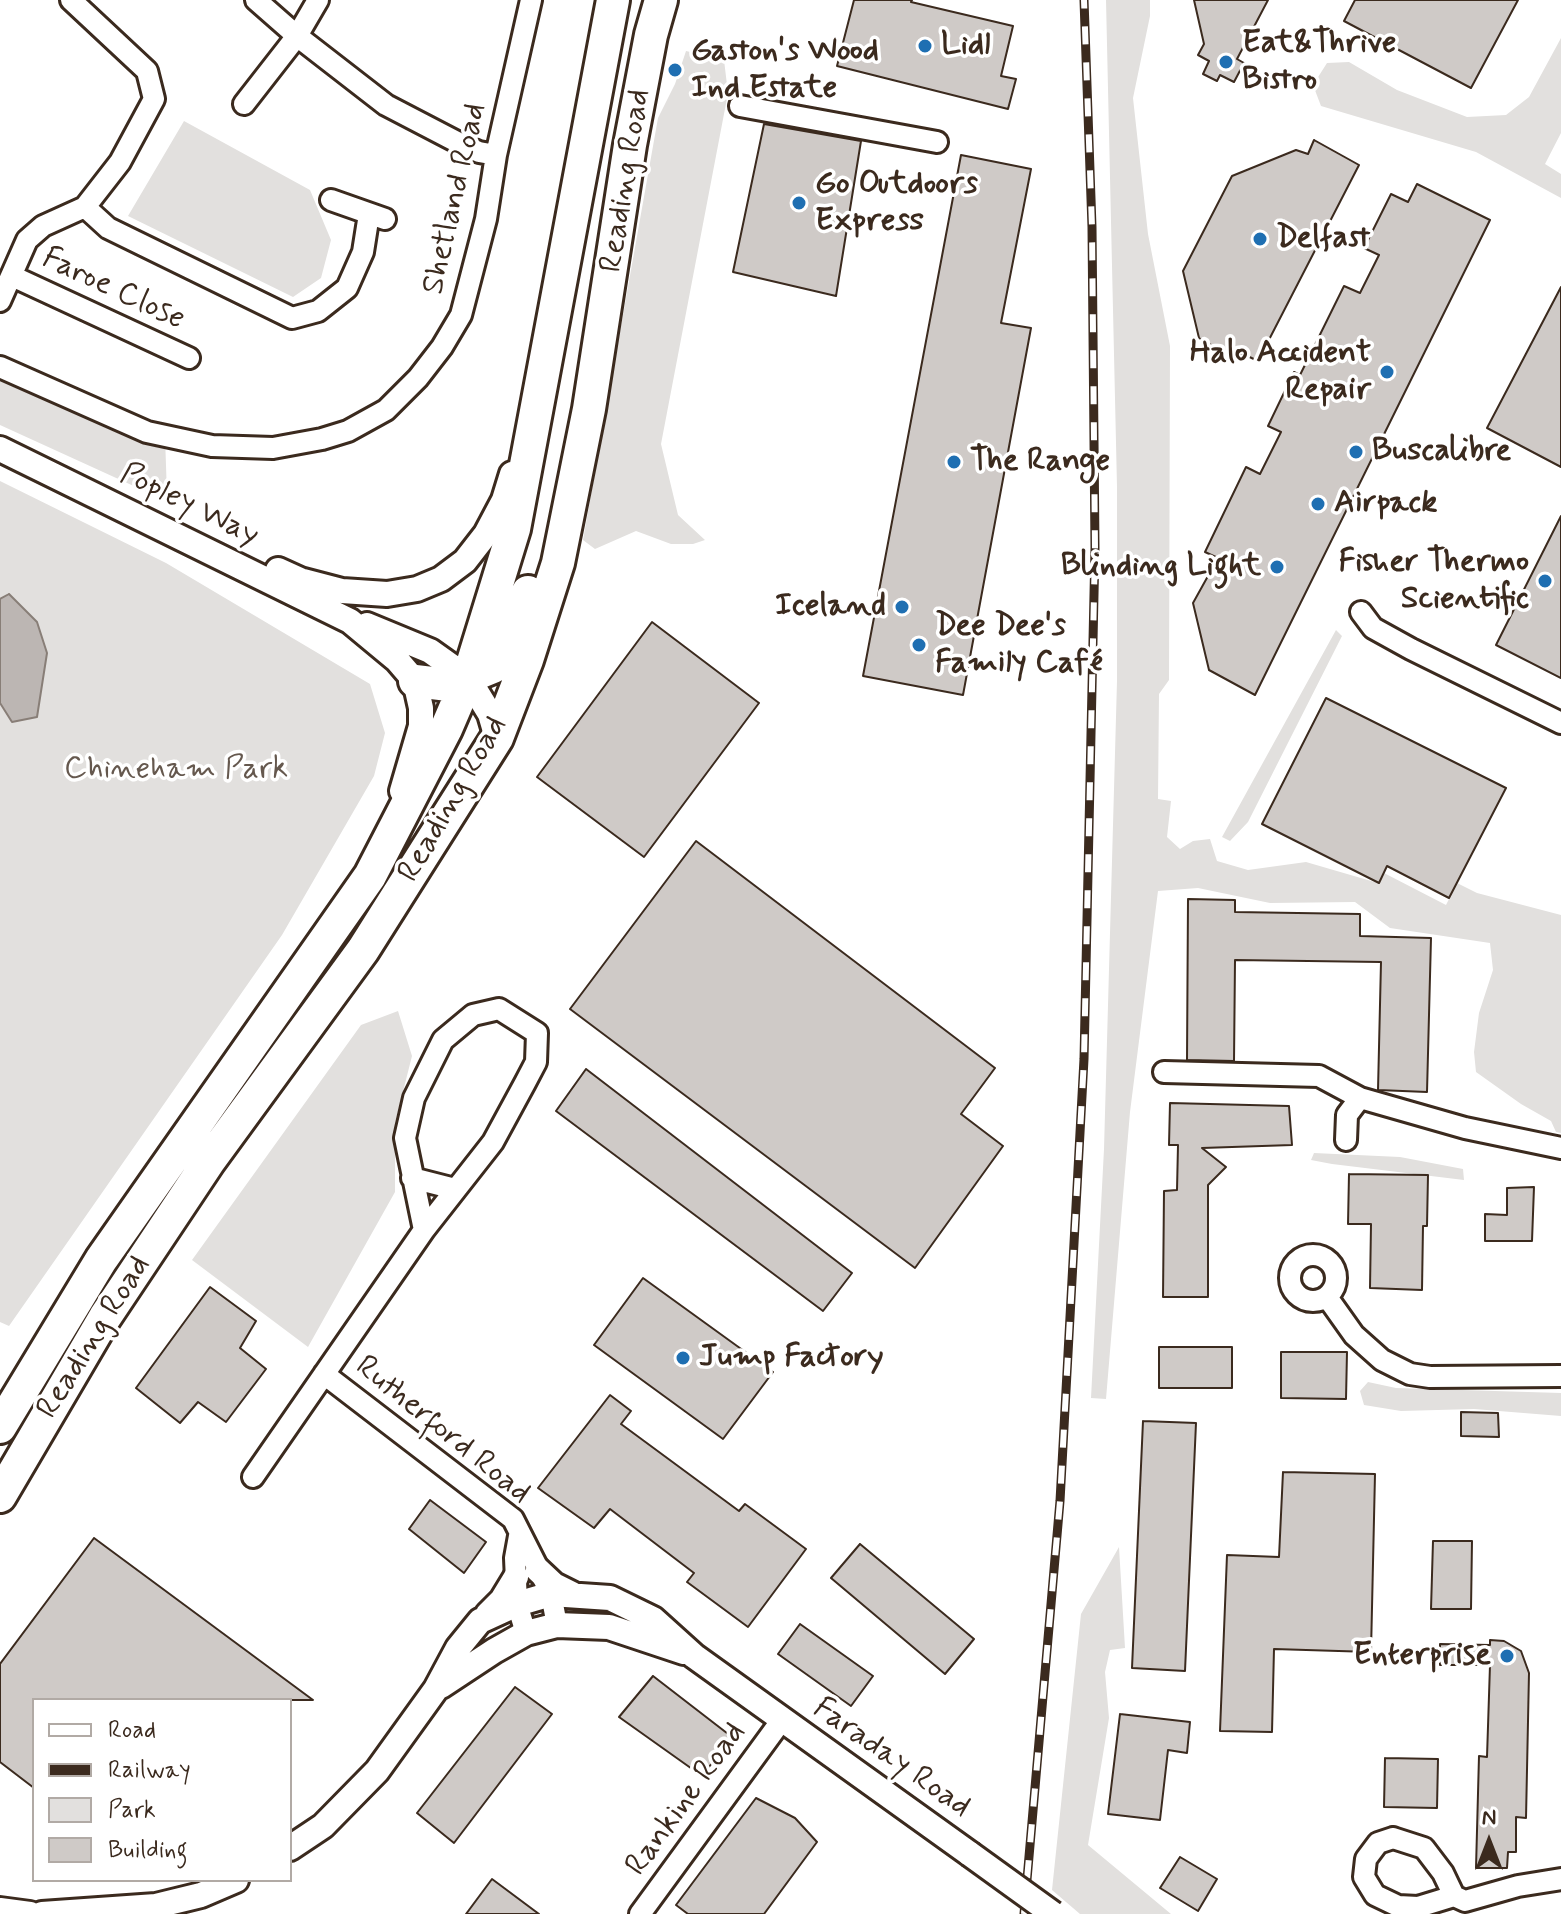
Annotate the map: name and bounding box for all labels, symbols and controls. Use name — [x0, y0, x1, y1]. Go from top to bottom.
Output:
place label: Eat&Thrive Bistro — [1242, 25, 1396, 100]
place label: Lidl — [941, 27, 990, 65]
place label: Gaston's Wood Ind Estate — [691, 33, 879, 108]
marker: Lidl — [916, 37, 934, 55]
marker: Eat&Thrive Bistro — [1217, 53, 1235, 71]
marker: Gaston's Wood Ind Estate — [666, 61, 684, 79]
street label: Reading Road — [594, 87, 660, 275]
street label: Shetland Road — [415, 100, 497, 298]
place label: Go Outdoors Express — [815, 166, 978, 241]
marker: Go Outdoors Express — [790, 194, 808, 212]
place label: Delfast — [1276, 220, 1370, 258]
marker: Delfast — [1251, 230, 1269, 248]
street label: Faroe Close — [35, 240, 191, 340]
place label: Halo Accident Repair — [1190, 335, 1371, 410]
marker: Halo Accident Repair — [1378, 363, 1396, 381]
place label: Buscalibre — [1372, 433, 1511, 471]
place label: The Range — [970, 443, 1110, 481]
marker: Buscalibre — [1347, 443, 1365, 461]
marker: The Range — [945, 453, 963, 471]
street label: Popley Way — [113, 456, 265, 556]
place label: Airpack — [1334, 485, 1437, 523]
marker: Airpack — [1309, 495, 1327, 513]
place label: Fisher Thermo Scientific — [1339, 544, 1529, 619]
place label: Blinding Light — [1061, 548, 1261, 586]
marker: Blinding Light — [1268, 558, 1286, 576]
marker: Fisher Thermo Scientific — [1536, 572, 1554, 590]
place label: Iceland — [775, 588, 886, 626]
marker: Iceland — [893, 598, 911, 616]
place label: Dee Dee's Family Café — [935, 608, 1103, 683]
marker: Dee Dee's Family Café — [910, 636, 928, 654]
street label: Reading Road — [391, 710, 517, 890]
park label: Chineham Park — [64, 751, 288, 789]
street label: Reading Road — [30, 1249, 160, 1427]
place label: Jump Factory — [699, 1339, 884, 1377]
street label: Rutherford Road — [347, 1349, 537, 1513]
marker: Jump Factory — [674, 1349, 692, 1367]
place label: Enterprise — [1353, 1637, 1491, 1675]
marker: Enterprise — [1498, 1647, 1516, 1665]
street label: Faraday Road — [805, 1691, 977, 1827]
legend — [32, 1698, 292, 1882]
text: Road — [108, 1715, 156, 1746]
street label: Rankine Road — [618, 1716, 756, 1884]
text: Railway — [108, 1755, 191, 1786]
text: Park — [108, 1795, 156, 1826]
north arrow — [1449, 1802, 1529, 1882]
text: N — [1482, 1804, 1496, 1832]
text: Building — [108, 1835, 188, 1866]

